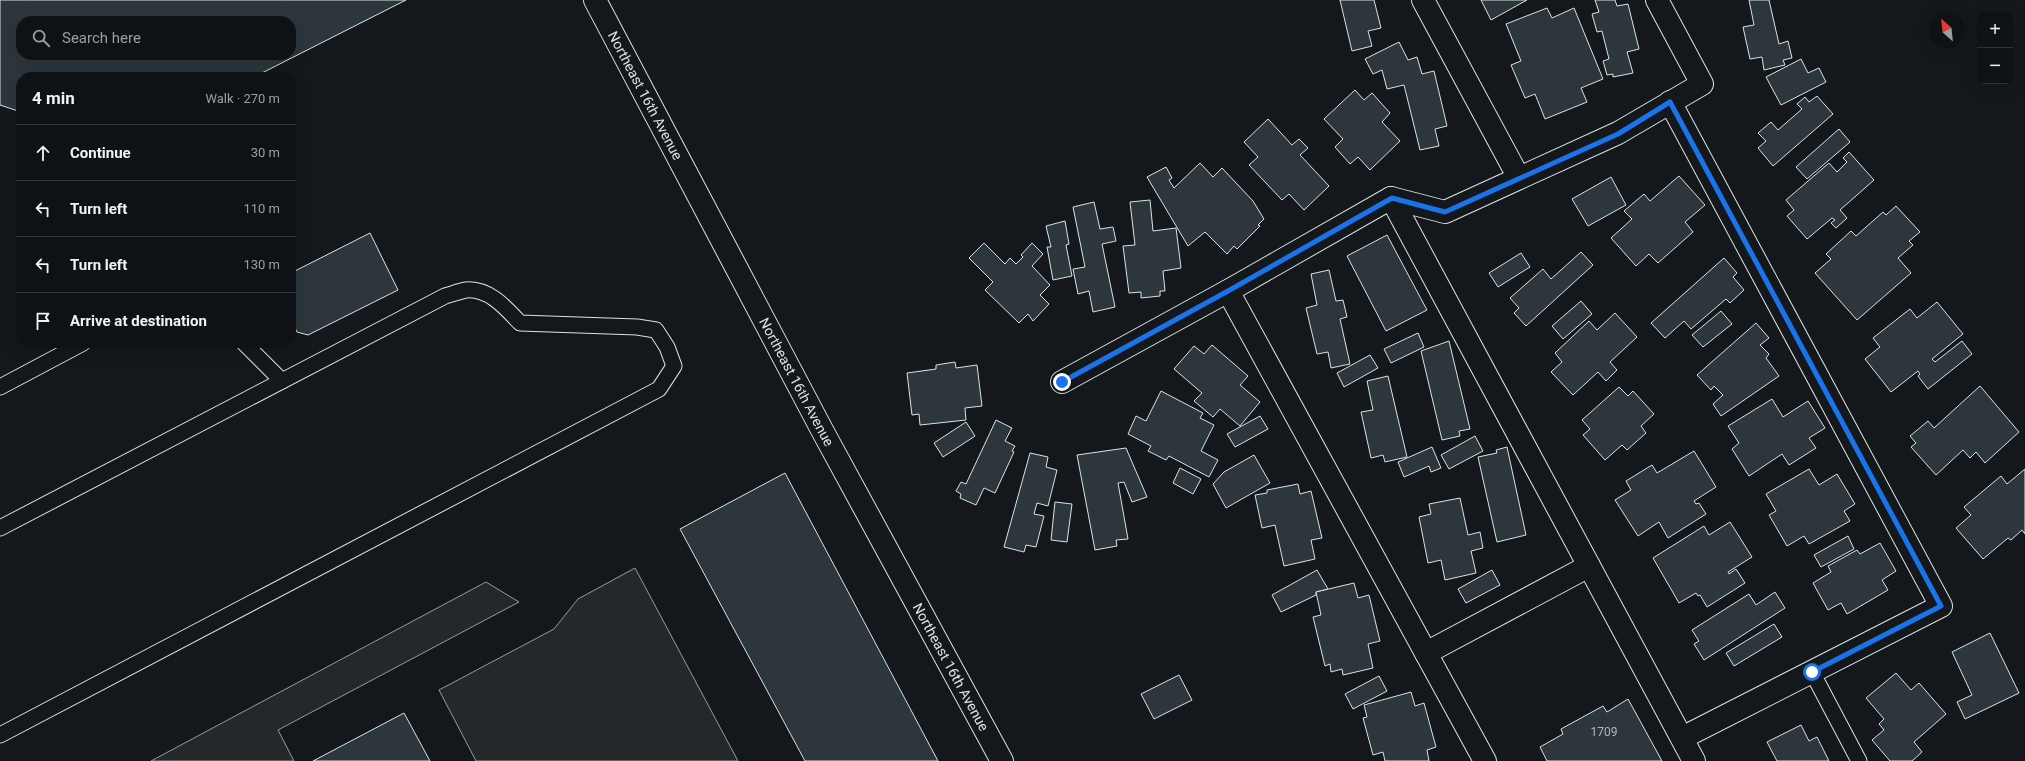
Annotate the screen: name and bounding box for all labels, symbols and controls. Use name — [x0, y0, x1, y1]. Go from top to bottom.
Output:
north arrow — [1929, 12, 1965, 48]
map controls — [1977, 12, 2013, 84]
button: + — [1977, 12, 2013, 48]
search box — [16, 16, 296, 60]
icon: search — [30, 27, 52, 49]
street label: Northeast 16th Avenue — [605, 28, 686, 163]
text: Search here — [62, 29, 141, 47]
button: − — [1977, 48, 2013, 84]
text: 4 min — [32, 88, 75, 108]
text: Walk · 270 m — [205, 91, 280, 106]
icon: ahead — [32, 142, 54, 164]
text: Continue — [70, 144, 131, 162]
text: 30 m — [251, 145, 280, 160]
icon: left — [32, 198, 54, 220]
text: Turn left — [70, 200, 127, 218]
text: 110 m — [243, 201, 280, 216]
icon: left — [32, 254, 54, 276]
text: Turn left — [70, 256, 127, 274]
text: 130 m — [243, 257, 280, 272]
icon: arrive — [32, 310, 54, 332]
text: Arrive at destination — [70, 312, 207, 330]
street label: Northeast 16th Avenue — [756, 315, 837, 449]
route end — [1053, 373, 1071, 391]
street label: Northeast 16th Avenue — [910, 600, 992, 734]
route start — [1803, 663, 1821, 681]
house number: 1709 — [1591, 725, 1617, 739]

